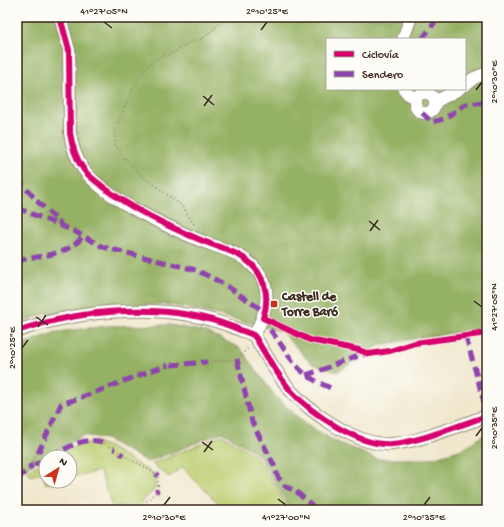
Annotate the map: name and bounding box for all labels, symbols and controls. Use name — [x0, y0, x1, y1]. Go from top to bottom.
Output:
text: 41°27'05"N — [80, 6, 128, 18]
text: 2°10'25"E — [246, 6, 289, 18]
legend — [326, 38, 466, 90]
text: Ciclovía — [362, 49, 399, 63]
text: 2°10'30"E — [489, 60, 501, 103]
text: Sendero — [362, 69, 403, 83]
text: 41°27'05"N — [489, 283, 501, 331]
place label: Castell de Torre Baró — [281, 290, 338, 320]
marker: Castell de Torre Baró — [269, 299, 279, 309]
text: 2°10'25"E — [7, 326, 19, 369]
text: 2°10'35"E — [489, 406, 501, 449]
north arrow — [38, 449, 78, 489]
text: N — [56, 456, 69, 470]
text: 2°10'30"E — [143, 512, 186, 524]
text: 41°27'00"N — [262, 512, 310, 524]
text: 2°10'35"E — [403, 512, 446, 524]

